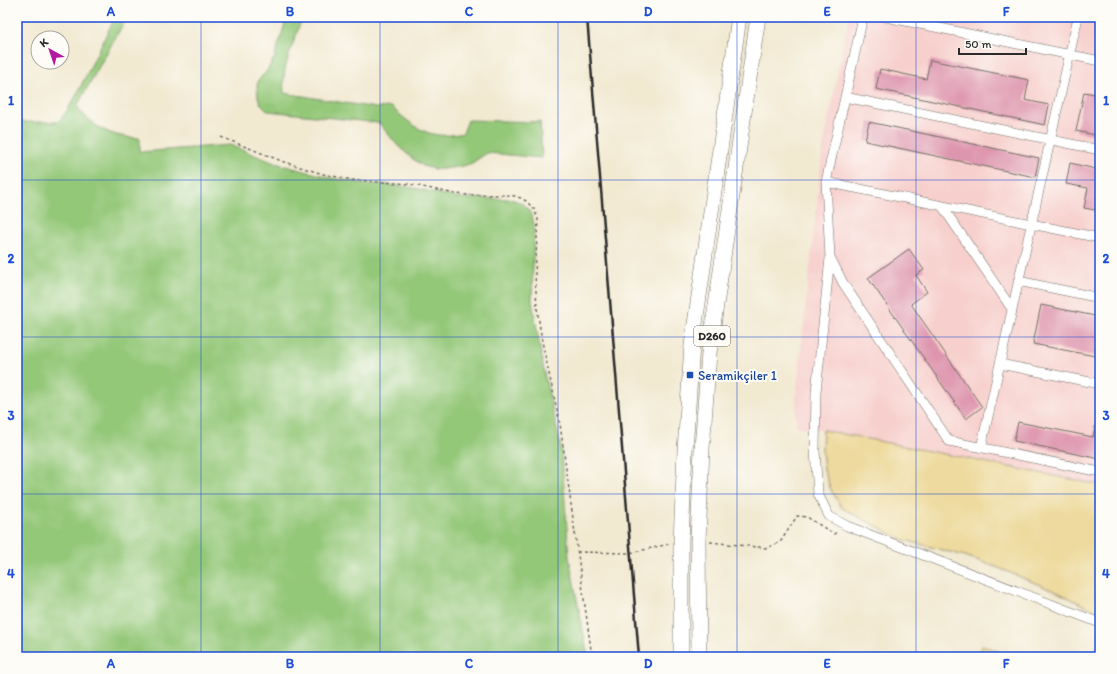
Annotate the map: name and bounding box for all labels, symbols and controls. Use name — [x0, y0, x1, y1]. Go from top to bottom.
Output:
text: A — [106, 4, 116, 19]
text: B — [286, 4, 295, 19]
text: C — [465, 4, 474, 19]
text: D — [644, 4, 653, 19]
text: E — [823, 4, 831, 19]
text: F — [1003, 4, 1010, 19]
north arrow — [30, 30, 70, 70]
scale bar — [959, 30, 1026, 56]
text: K — [37, 35, 52, 50]
text: 50 m — [965, 37, 991, 51]
text: 1 — [8, 93, 14, 108]
text: 1 — [1103, 93, 1109, 108]
text: 2 — [8, 251, 15, 266]
text: 2 — [1103, 251, 1110, 266]
road number: D260 — [694, 326, 730, 346]
place label: Seramikçiler 1 — [698, 368, 777, 383]
marker: Seramikçiler 1 — [685, 370, 695, 380]
text: 3 — [7, 408, 15, 423]
text: 3 — [1102, 408, 1110, 423]
text: 4 — [7, 566, 15, 581]
text: 4 — [1102, 566, 1110, 581]
text: A — [106, 656, 116, 671]
text: B — [286, 656, 295, 671]
text: C — [465, 656, 474, 671]
text: D — [644, 656, 653, 671]
text: E — [823, 656, 831, 671]
text: F — [1003, 656, 1010, 671]

